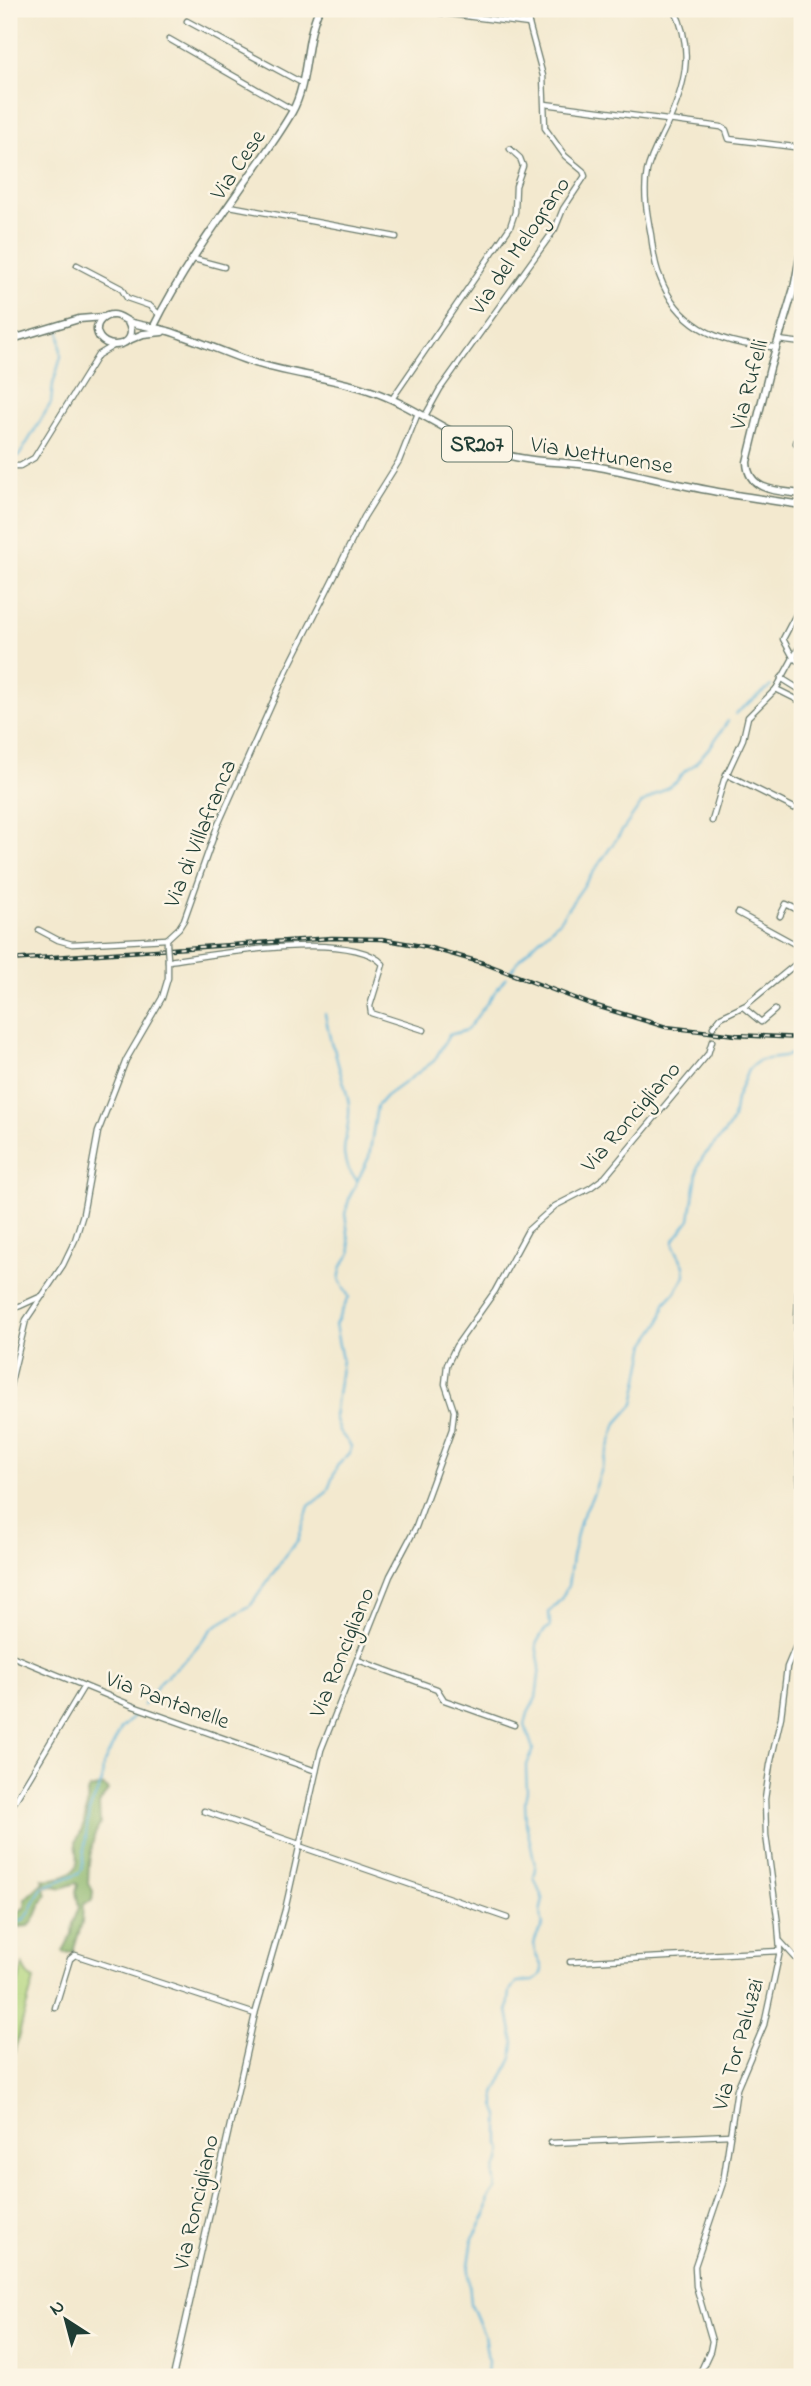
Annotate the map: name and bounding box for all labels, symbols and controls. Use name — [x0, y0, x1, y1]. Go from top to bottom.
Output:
street label: Via Cese — [203, 123, 275, 208]
street label: Via del Melograno — [462, 171, 580, 324]
street label: Via Rufelli — [722, 335, 778, 435]
road number: SR207 — [442, 426, 512, 462]
street label: Via Nettunense — [527, 429, 676, 484]
street label: Via di Villafranca — [156, 755, 246, 914]
street label: Via Roncigliano — [574, 1055, 690, 1182]
street label: Via Roncigliano — [302, 1583, 385, 1724]
street label: Via Pantanelle — [100, 1663, 234, 1739]
street label: Via Tor Paluzzi — [705, 1975, 774, 2116]
street label: Via Roncigliano — [166, 2132, 230, 2275]
north arrow — [32, 2284, 102, 2354]
text: N — [44, 2293, 71, 2323]

